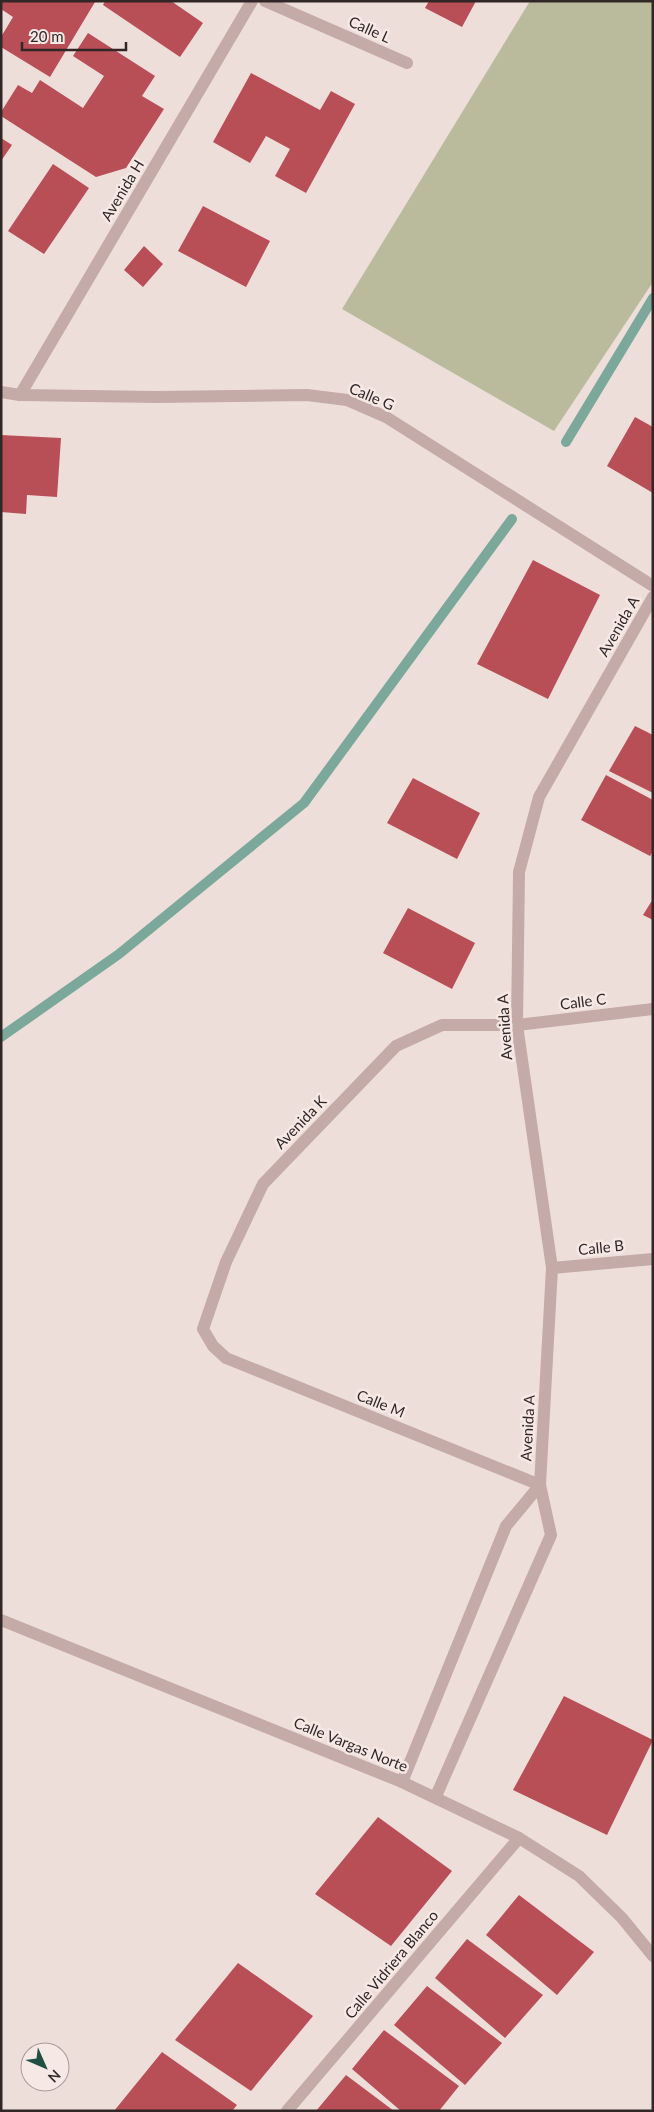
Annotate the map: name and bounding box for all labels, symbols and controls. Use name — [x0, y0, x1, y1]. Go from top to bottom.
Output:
street label: Calle L — [346, 12, 394, 46]
scale bar — [22, 20, 126, 52]
text: 20 m — [30, 27, 64, 45]
street label: Avenida H — [97, 156, 147, 224]
street label: Calle G — [347, 378, 397, 414]
street label: Avenida A — [594, 592, 643, 659]
street label: Calle C — [559, 989, 607, 1013]
street label: Avenida A — [493, 992, 515, 1061]
street label: Avenida K — [270, 1092, 330, 1152]
street label: Calle B — [577, 1236, 625, 1258]
street label: Calle M — [354, 1385, 408, 1421]
street label: Avenida A — [516, 1394, 538, 1462]
street label: Calle Vargas Norte — [291, 1713, 411, 1775]
street label: Calle Vidriera Blanco — [340, 1906, 442, 2022]
north arrow — [20, 2042, 70, 2092]
text: N — [45, 2067, 64, 2086]

